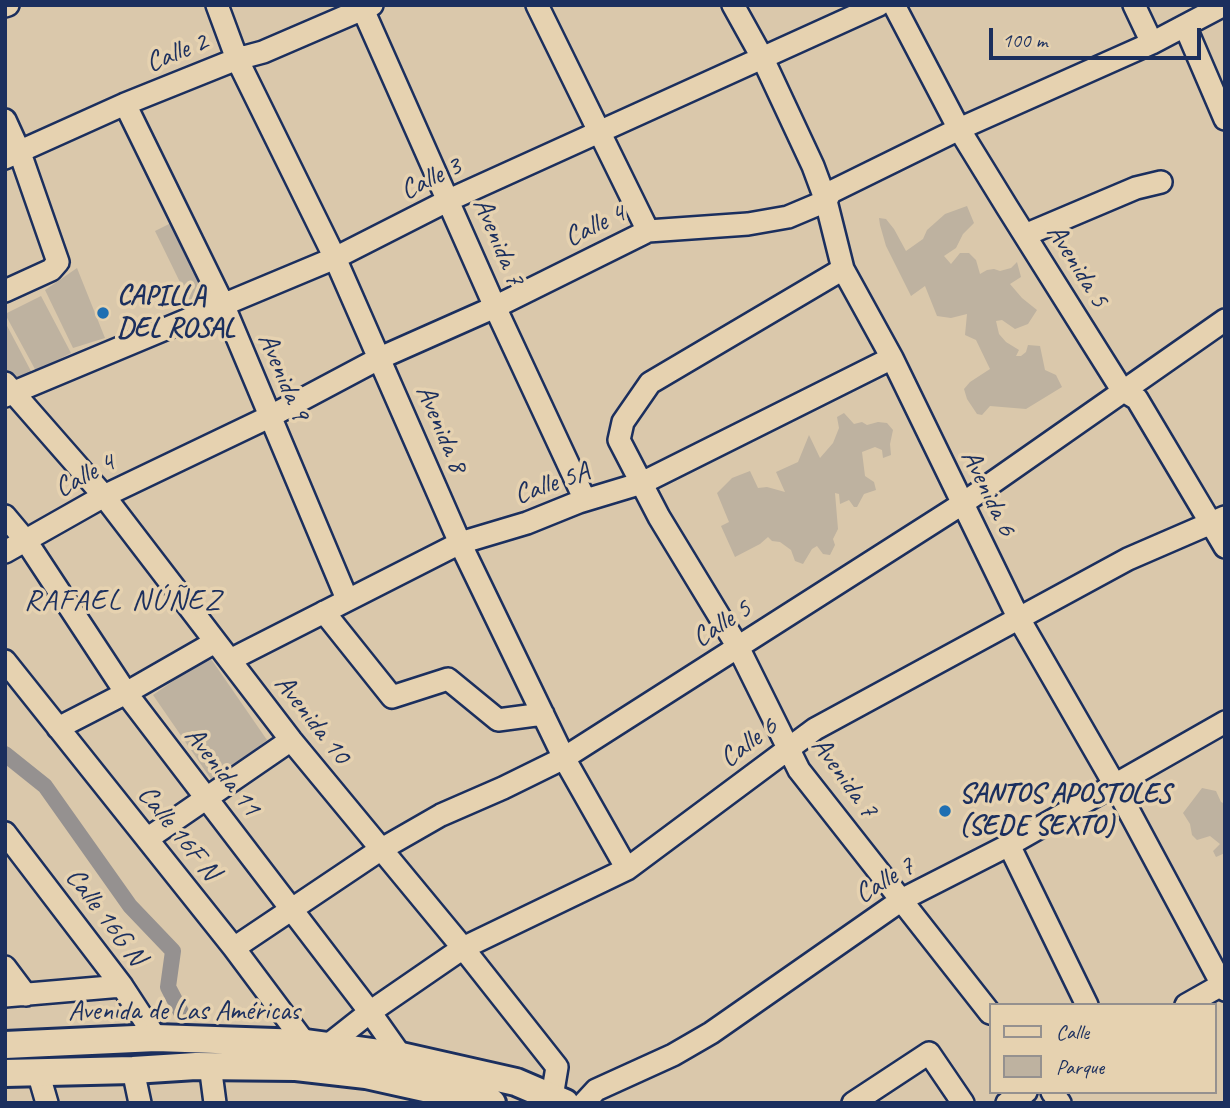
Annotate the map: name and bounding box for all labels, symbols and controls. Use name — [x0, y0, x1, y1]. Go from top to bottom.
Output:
scale bar — [992, 14, 1204, 58]
street label: Calle 2 — [141, 26, 213, 80]
text: 100 m — [1002, 27, 1047, 53]
street label: Calle 3 — [395, 150, 467, 208]
street label: Avenida 7 — [465, 193, 531, 291]
street label: Calle 4 — [559, 197, 631, 255]
street label: Avenida 5 — [1038, 218, 1116, 314]
place label: CAPILLA DEL ROSAL — [117, 280, 235, 346]
marker: CAPILLA DEL ROSAL — [95, 305, 111, 321]
street label: Avenida 9 — [250, 328, 316, 426]
street label: Avenida 8 — [408, 380, 474, 478]
street label: Avenida 6 — [953, 444, 1023, 542]
street label: Calle 4 — [49, 446, 121, 506]
street label: Calle 5A — [510, 456, 594, 512]
district label: RAFAEL NÚÑEZ — [25, 583, 221, 619]
street label: Calle 5 — [686, 593, 758, 655]
street label: Avenida 10 — [267, 668, 357, 772]
street label: Calle 6 — [714, 711, 784, 775]
street label: Avenida 11 — [177, 720, 267, 824]
street label: Avenida 7 — [803, 731, 885, 825]
place label: SANTOS APOSTOLES (SEDE SEXTO) — [959, 778, 1171, 844]
street label: Calle 16F N — [130, 779, 226, 887]
marker: SANTOS APOSTOLES (SEDE SEXTO) — [937, 803, 953, 819]
street label: Calle 7 — [849, 850, 921, 912]
street label: Calle 16G N — [58, 862, 152, 972]
street label: Avenida de Las Américas — [68, 995, 300, 1029]
legend — [988, 1003, 1216, 1094]
text: Calle — [1056, 1019, 1089, 1045]
text: Parque — [1056, 1054, 1104, 1080]

